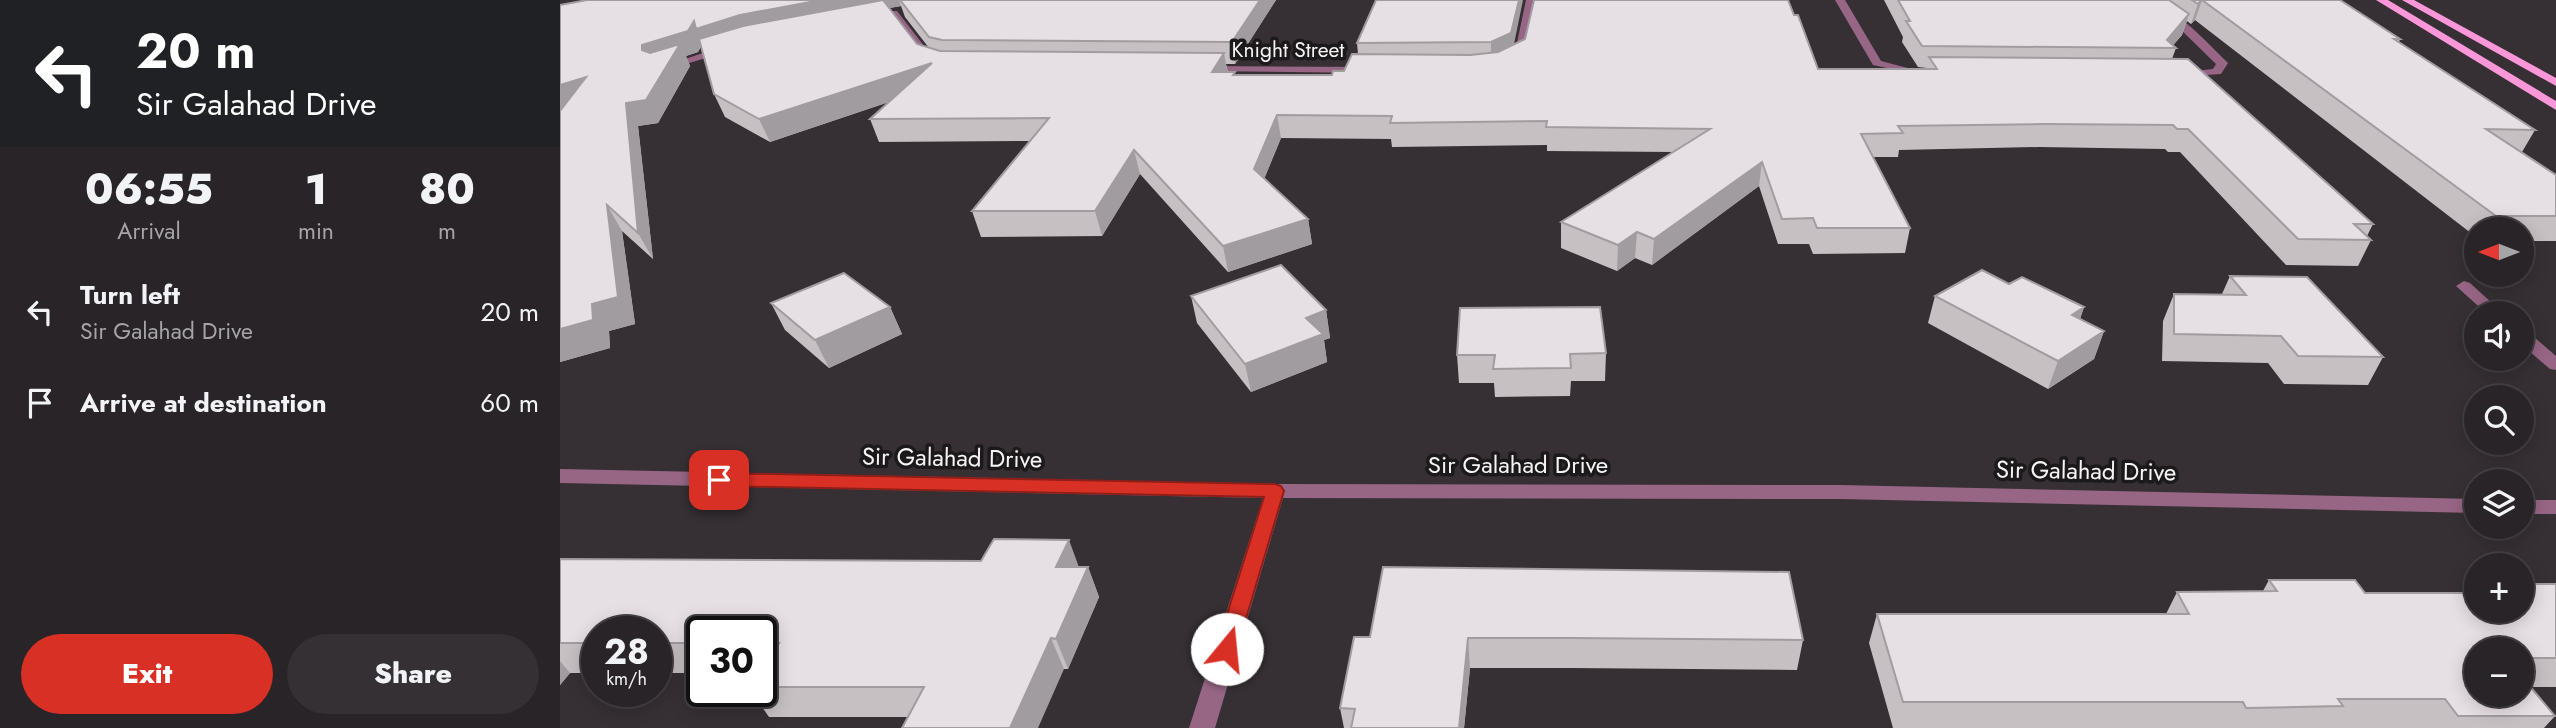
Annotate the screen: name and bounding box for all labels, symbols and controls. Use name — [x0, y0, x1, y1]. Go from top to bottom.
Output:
text: 20 m — [136, 16, 255, 86]
icon: left — [21, 28, 112, 119]
street label: Knight Street — [1232, 35, 1344, 65]
text: Sir Galahad Drive — [136, 81, 377, 127]
text: 06:55 — [85, 159, 213, 220]
text: 1 — [305, 159, 327, 220]
text: 80 — [419, 159, 475, 220]
text: Arrival — [117, 214, 181, 248]
text: min — [298, 214, 334, 248]
text: m — [438, 214, 456, 248]
north arrow — [2464, 217, 2534, 287]
map controls — [2464, 217, 2534, 707]
text: Turn left — [80, 276, 180, 314]
icon: left — [21, 293, 59, 331]
text: 20 m — [481, 293, 539, 331]
button: sound — [2464, 301, 2534, 371]
text: Sir Galahad Drive — [80, 314, 253, 348]
icon: arrive — [21, 384, 59, 422]
text: Arrive at destination — [80, 384, 327, 422]
text: 60 m — [480, 384, 539, 422]
button: search — [2464, 385, 2534, 455]
street label: Sir Galahad Drive — [862, 438, 1043, 477]
street label: Sir Galahad Drive — [1428, 447, 1608, 482]
pin — [689, 450, 749, 510]
street label: Sir Galahad Drive — [1996, 451, 2177, 490]
icon: arrive — [700, 461, 738, 499]
button: layers — [2464, 469, 2534, 539]
button: + — [2464, 553, 2534, 623]
position arrow — [1190, 612, 1264, 686]
speed limit sign: 30 — [686, 616, 777, 707]
text: 28 — [604, 627, 649, 677]
button: Exit — [21, 634, 273, 714]
button: Share — [287, 634, 539, 714]
button: − — [2464, 637, 2534, 707]
text: km/h — [606, 666, 647, 692]

